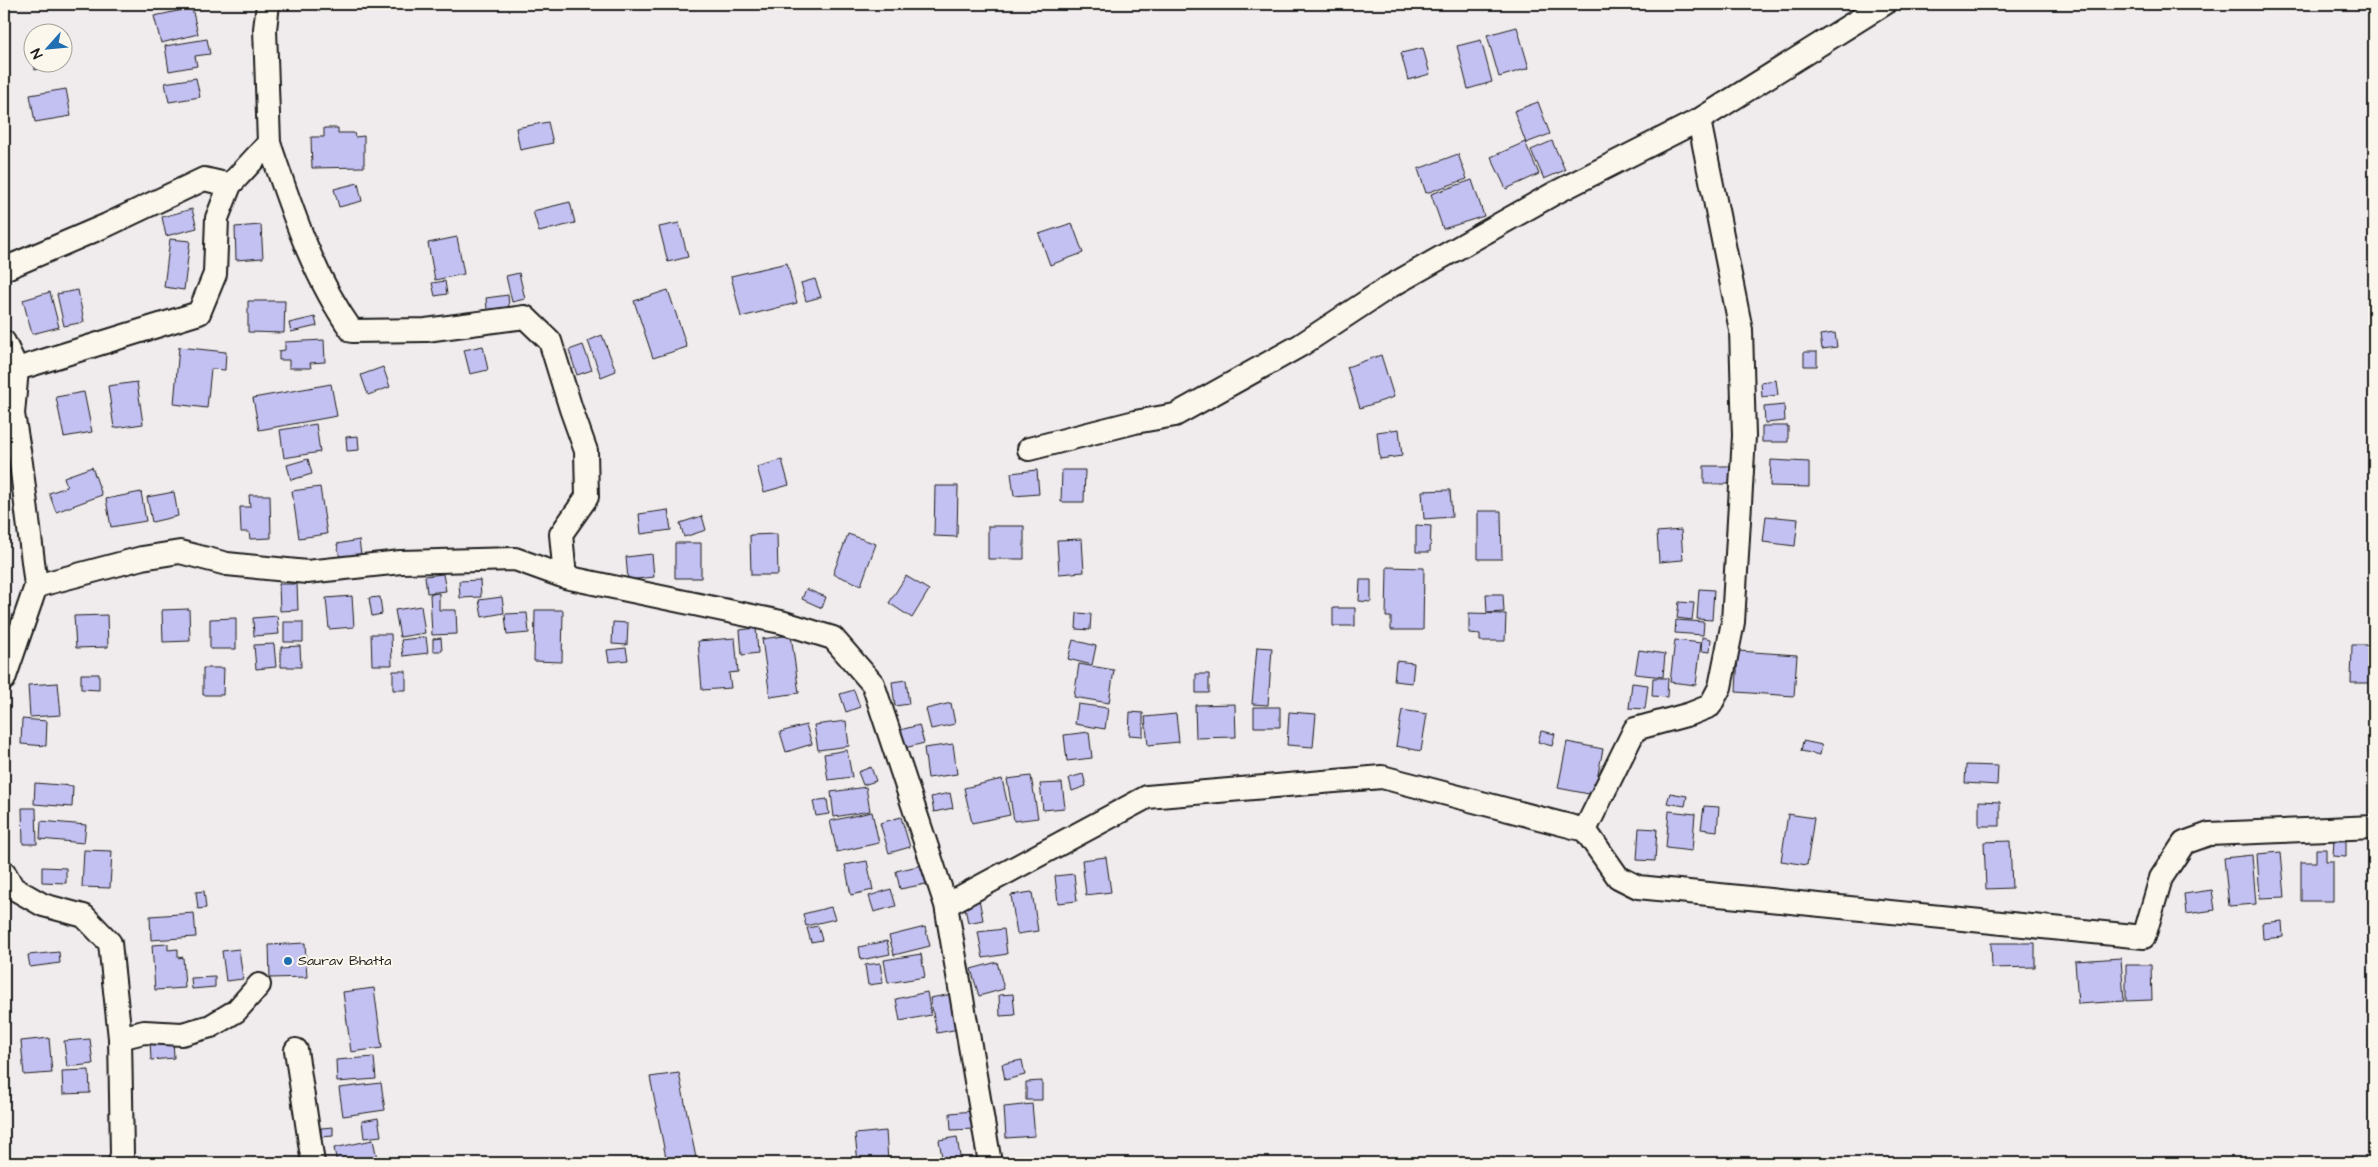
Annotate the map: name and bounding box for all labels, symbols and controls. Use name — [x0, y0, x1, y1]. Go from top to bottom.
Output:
north arrow — [22, 22, 72, 72]
text: N — [26, 45, 48, 62]
place label: Saurav Bhatta — [298, 951, 391, 971]
marker: Saurav Bhatta — [282, 955, 294, 967]

